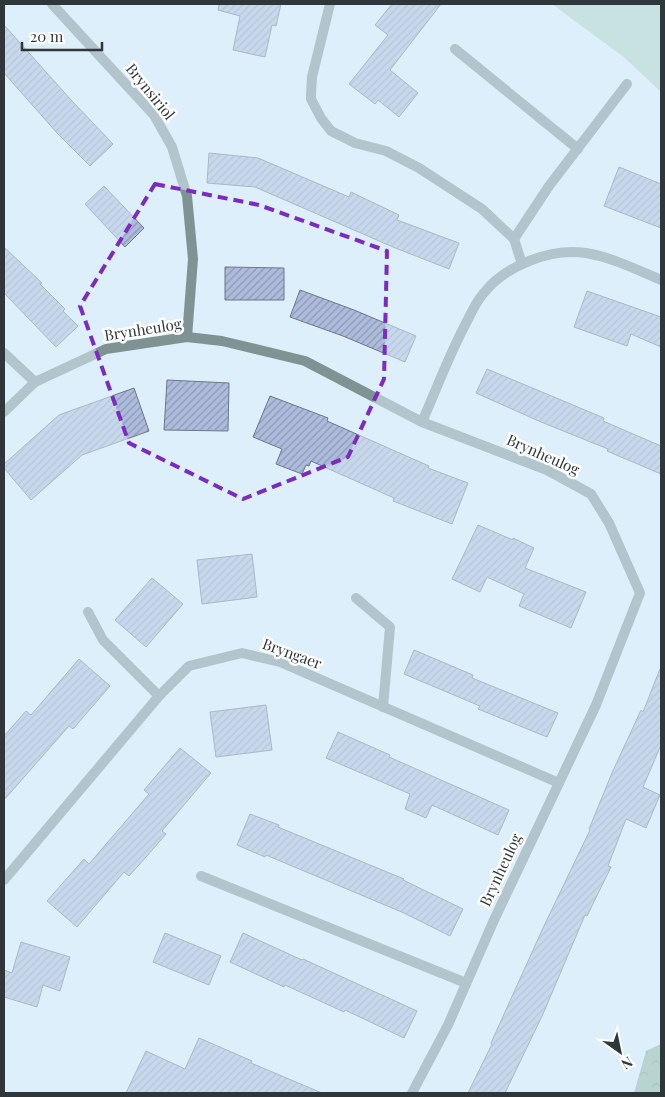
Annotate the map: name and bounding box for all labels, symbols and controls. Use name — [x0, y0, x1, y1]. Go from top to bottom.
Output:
scale bar — [22, 20, 102, 52]
text: 20 m — [30, 26, 64, 46]
street label: Brynsiriol — [122, 59, 180, 124]
street label: Brynheulog — [103, 313, 183, 345]
street label: Brynheulog — [504, 429, 583, 479]
street label: Bryngaer — [260, 633, 325, 673]
street label: Brynheulog — [475, 830, 526, 909]
north arrow — [595, 1027, 645, 1077]
text: N — [618, 1053, 637, 1074]

